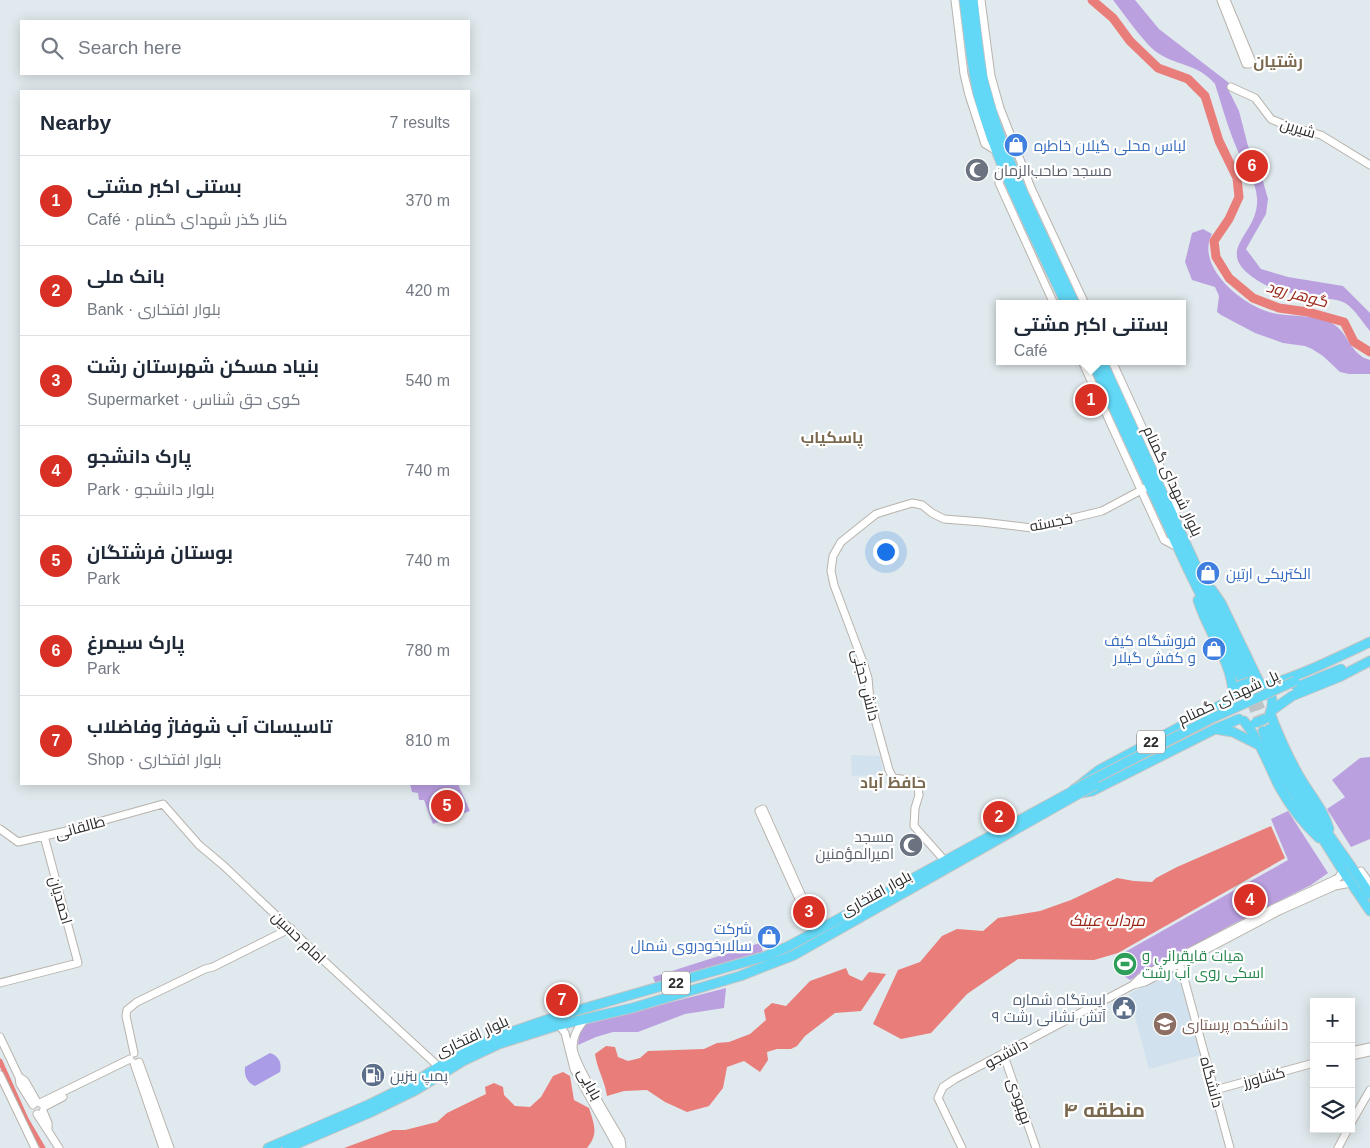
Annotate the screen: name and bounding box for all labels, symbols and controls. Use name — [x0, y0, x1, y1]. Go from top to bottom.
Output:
search box — [20, 20, 470, 75]
icon: search — [38, 34, 66, 62]
text: Search here — [78, 37, 182, 58]
district label: رشتیان — [1253, 53, 1303, 71]
text: Nearby — [40, 111, 111, 134]
text: 7 results — [390, 114, 450, 131]
street label: شیرین — [1278, 115, 1318, 143]
shop icon: لباس محلی گیلان خاطره — [1003, 132, 1029, 158]
place label: لباس محلی گیلان خاطره — [1034, 137, 1186, 156]
pin: 6 — [1236, 147, 1268, 185]
mosque icon: مسجد صاحب‌الزمان — [964, 157, 990, 183]
place label: مسجد صاحب‌الزمان — [994, 162, 1112, 181]
text: بستنی اکبر مشتی — [87, 176, 242, 197]
text: 1 — [52, 192, 60, 209]
text: 370 m — [406, 192, 450, 209]
text: Café · کنار گذر شهدای گمنام — [87, 211, 288, 228]
text: بانک ملی — [87, 266, 165, 287]
water label: گوهر رود — [1264, 278, 1330, 311]
text: 2 — [52, 282, 60, 299]
text: 420 m — [406, 282, 450, 299]
popup — [996, 300, 1186, 365]
text: Bank · بلوار افتخاری — [87, 301, 221, 318]
text: بستنی اکبر مشتی — [1014, 314, 1168, 335]
text: Café — [1014, 342, 1047, 359]
text: بنیاد مسکن شهرستان رشت — [87, 356, 319, 377]
text: 3 — [52, 372, 60, 389]
text: 540 m — [406, 372, 450, 389]
pin: 1 — [1075, 381, 1107, 419]
text: Supermarket · کوی حق شناس — [87, 391, 301, 408]
street label: بلوار شهدای گمنام — [1138, 423, 1206, 540]
district label: پاسکیاب — [801, 429, 863, 449]
text: پارک دانشجو — [87, 446, 191, 467]
text: 4 — [52, 462, 60, 479]
text: 740 m — [406, 462, 450, 479]
text: Park · بلوار دانشجو — [87, 481, 214, 498]
street label: خجسته — [1028, 510, 1074, 534]
your location — [873, 539, 899, 565]
text: بوستان فرشتگان — [87, 542, 233, 563]
text: 5 — [52, 552, 60, 569]
text: 740 m — [406, 552, 450, 569]
shop icon: الکتریکی ارتین — [1195, 560, 1221, 586]
place label: الکتریکی ارتین — [1226, 565, 1311, 584]
text: Park — [87, 570, 120, 587]
text: پارک سیمرغ — [87, 632, 184, 653]
place label: فروشگاه کیف و کفش گیلار — [1104, 632, 1196, 668]
shop icon: فروشگاه کیف و کفش گیلار — [1201, 636, 1227, 662]
text: 6 — [52, 642, 60, 659]
text: 780 m — [406, 642, 450, 659]
street label: دانش حجتی — [847, 647, 883, 723]
text: Park — [87, 660, 120, 677]
street label: پل شهدای گمنام — [1175, 666, 1282, 730]
text: تاسیسات آب شوفاژ وفاضلاب — [87, 716, 332, 737]
road number: 22 — [1137, 730, 1165, 754]
text: 7 — [52, 732, 60, 749]
text: 810 m — [406, 732, 450, 749]
text: Shop · بلوار افتخاری — [87, 751, 222, 768]
district label: حافظ آباد — [860, 773, 926, 791]
pin: 5 — [431, 787, 463, 825]
pin: 2 — [983, 798, 1015, 836]
street label: طالقانی — [53, 812, 107, 844]
place label: مسجد امیرالمؤمنین — [816, 828, 894, 864]
mosque icon: مسجد امیرالمؤمنین — [898, 832, 924, 858]
street label: بلوار افتخاری — [838, 867, 915, 921]
street label: احمدیان — [44, 874, 76, 926]
pin: 4 — [1234, 881, 1266, 919]
pin: 3 — [793, 893, 825, 931]
street label: امام حسین — [267, 907, 329, 968]
water label: مرداب عینک — [1069, 912, 1146, 930]
place label: شرکت سالارخودروی شمال — [631, 920, 752, 956]
shop icon: شرکت سالارخودروی شمال — [756, 924, 782, 950]
place label: هیات قایقرانی و اسکی روی آب رشت — [1142, 947, 1264, 983]
sports icon: هیات قایقرانی و اسکی روی آب رشت — [1112, 951, 1138, 977]
road number: 22 — [662, 971, 690, 994]
pin: 7 — [546, 981, 578, 1019]
place label: ایستگاه شماره ۹ آتش نشانی رشت — [992, 991, 1106, 1027]
public building icon: ایستگاه شماره ۹ آتش نشانی رشت — [1111, 995, 1137, 1021]
map controls — [1310, 998, 1355, 1133]
button: + — [1310, 998, 1355, 1043]
school or university icon: دانشکده پرستاری — [1152, 1011, 1178, 1037]
street label: بلوار افتخاری — [433, 1012, 512, 1062]
place label: دانشکده پرستاری — [1182, 1016, 1288, 1035]
street label: دانشجو — [982, 1035, 1031, 1072]
button: − — [1310, 1043, 1355, 1088]
street label: دانشگاه — [1197, 1055, 1227, 1109]
fuel station icon: پمپ بنزین — [360, 1062, 386, 1088]
street label: کشاورز — [1240, 1063, 1287, 1092]
street label: بابایی — [573, 1065, 606, 1104]
place label: پمپ بنزین — [390, 1067, 448, 1086]
street label: بهبودی — [1002, 1076, 1036, 1127]
button: layers — [1310, 1088, 1355, 1133]
district label: منطقه ۴ — [1063, 1099, 1145, 1121]

